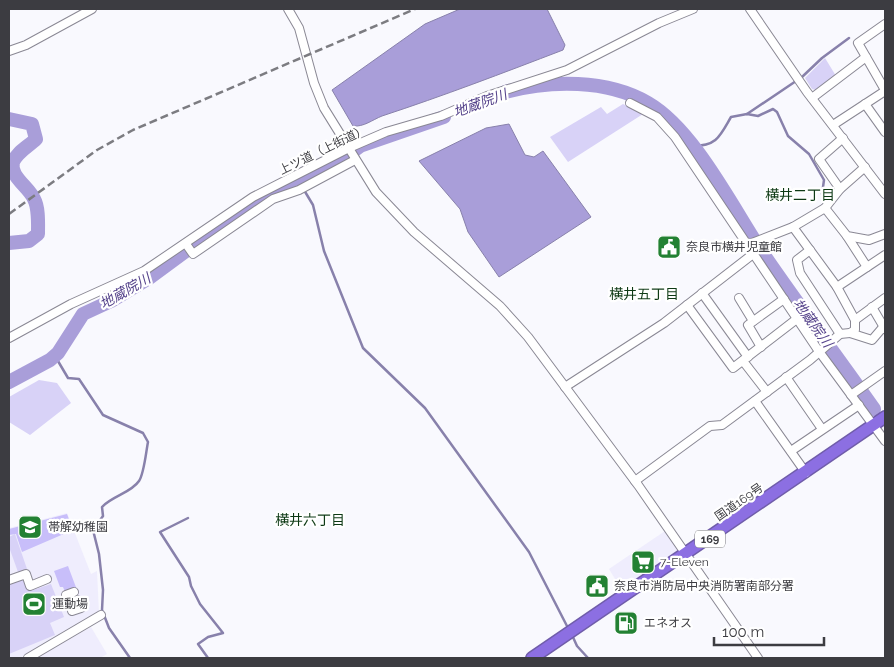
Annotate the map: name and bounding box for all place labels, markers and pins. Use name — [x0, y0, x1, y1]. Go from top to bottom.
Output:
public building icon: 奈良市横井児童館 — [656, 234, 682, 260]
place label: 奈良市横井児童館 — [686, 240, 782, 254]
school or university icon: 帯解幼稚園 — [17, 514, 43, 540]
place label: 帯解幼稚園 — [48, 520, 108, 534]
supermarket icon: 7-Eleven — [630, 549, 656, 575]
place label: 7-Eleven — [660, 555, 709, 569]
public building icon: 奈良市消防局中央消防署南部分署 — [584, 573, 610, 599]
place label: 奈良市消防局中央消防署南部分署 — [614, 579, 794, 593]
sports icon: 運動場 — [21, 591, 47, 617]
place label: 運動場 — [52, 597, 88, 611]
fuel station icon: エネオス — [613, 610, 639, 636]
place label: エネオス — [644, 616, 692, 630]

